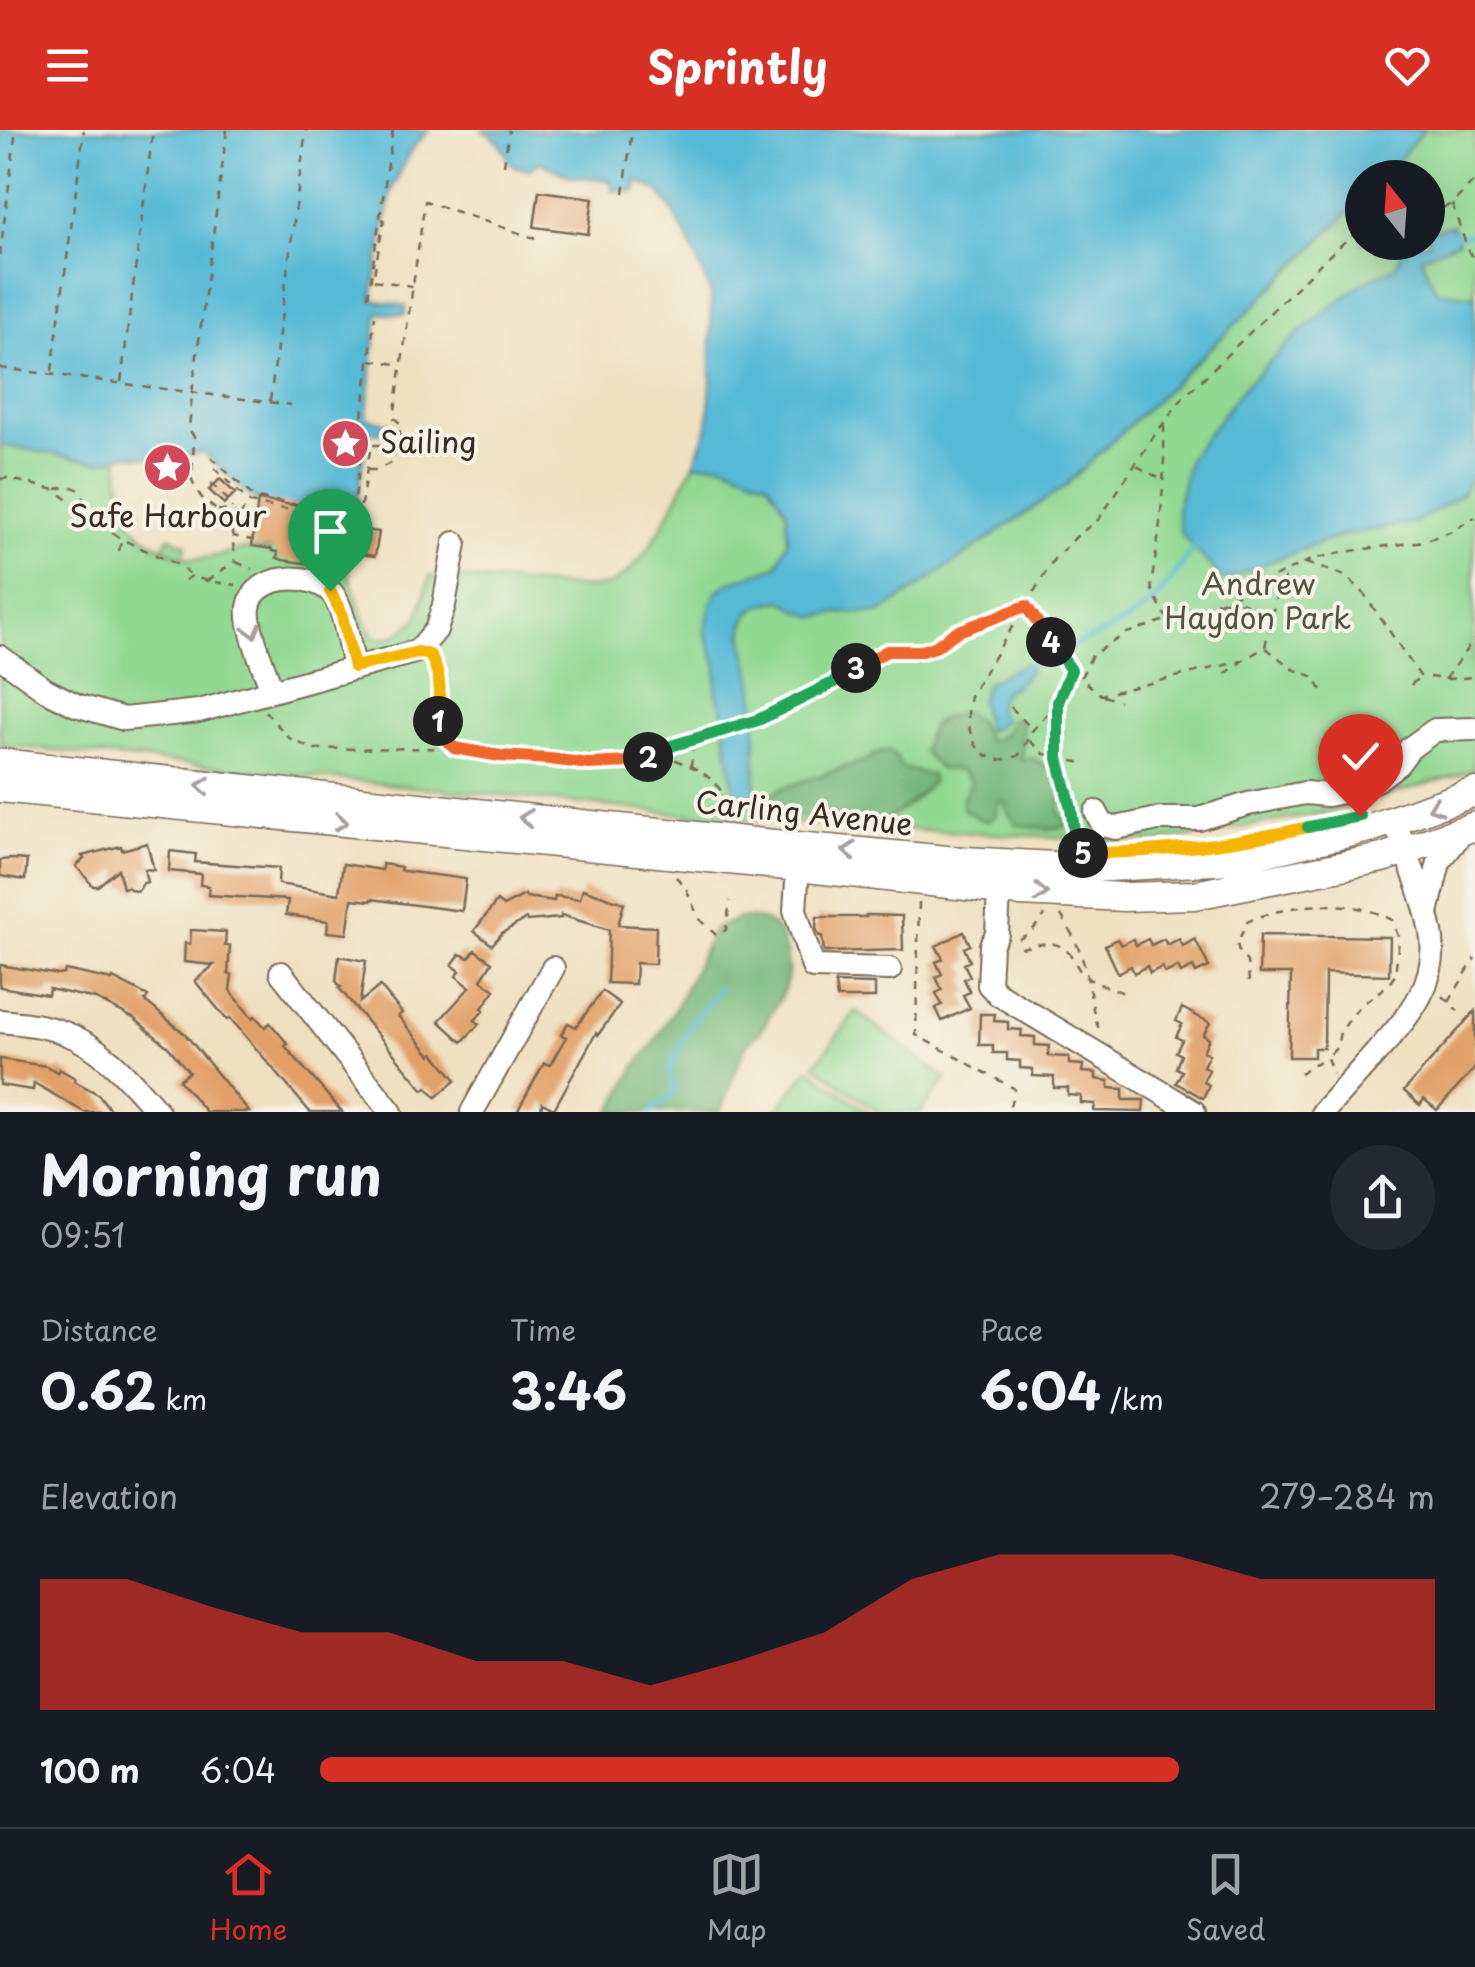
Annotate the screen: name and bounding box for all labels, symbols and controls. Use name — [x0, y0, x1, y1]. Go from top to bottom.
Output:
text: Sprintly — [647, 31, 828, 99]
icon: menu — [40, 38, 95, 93]
icon: heart — [1380, 38, 1435, 93]
north arrow — [1345, 160, 1445, 260]
map controls — [1345, 160, 1445, 260]
place icon: Sailing — [319, 417, 371, 469]
place label: Sailing — [380, 418, 476, 463]
place icon: Safe Harbour — [142, 442, 194, 494]
pin — [288, 489, 373, 592]
place label: Safe Harbour — [69, 492, 267, 537]
icon: arrive — [303, 504, 358, 559]
park label: Andrew Haydon Park — [1165, 560, 1351, 639]
pin: 4 — [1026, 617, 1076, 667]
text: 4 — [1041, 620, 1061, 663]
one-way arrow — [241, 621, 262, 638]
pin: 3 — [831, 643, 881, 693]
text: 3 — [847, 646, 865, 689]
pin: 1 — [413, 696, 463, 746]
text: 1 — [431, 699, 445, 742]
pin — [1318, 714, 1403, 817]
icon: check — [1333, 729, 1388, 784]
pin: 2 — [623, 732, 673, 782]
text: 2 — [638, 735, 658, 778]
one-way arrow — [194, 776, 210, 797]
street label: Carling Avenue — [693, 778, 915, 845]
one-way arrow — [1428, 795, 1445, 815]
one-way arrow — [518, 808, 534, 830]
one-way arrow — [333, 811, 349, 832]
pin: 5 — [1058, 828, 1108, 878]
text: 5 — [1074, 831, 1092, 874]
one-way arrow — [841, 841, 857, 862]
one-way arrow — [1034, 882, 1050, 903]
text: Morning run — [40, 1132, 382, 1215]
button: share — [1330, 1145, 1435, 1250]
text: 09:51 — [40, 1211, 125, 1259]
text: Distance — [40, 1308, 158, 1351]
text: Time — [510, 1308, 576, 1351]
text: Pace — [980, 1308, 1043, 1351]
text: 0.62 — [40, 1351, 156, 1427]
text: 3:46 — [510, 1351, 627, 1427]
text: 6:04 — [980, 1351, 1101, 1427]
text: km — [156, 1377, 207, 1420]
text: /km — [1101, 1377, 1164, 1420]
text: Elevation — [40, 1472, 178, 1520]
text: 279–284 m — [1259, 1472, 1435, 1520]
text: 100 m — [40, 1746, 140, 1794]
text: 6:04 — [200, 1746, 276, 1794]
tab: Home — [210, 1847, 287, 1950]
tab: Map — [707, 1847, 767, 1950]
tab: Saved — [1186, 1847, 1265, 1950]

